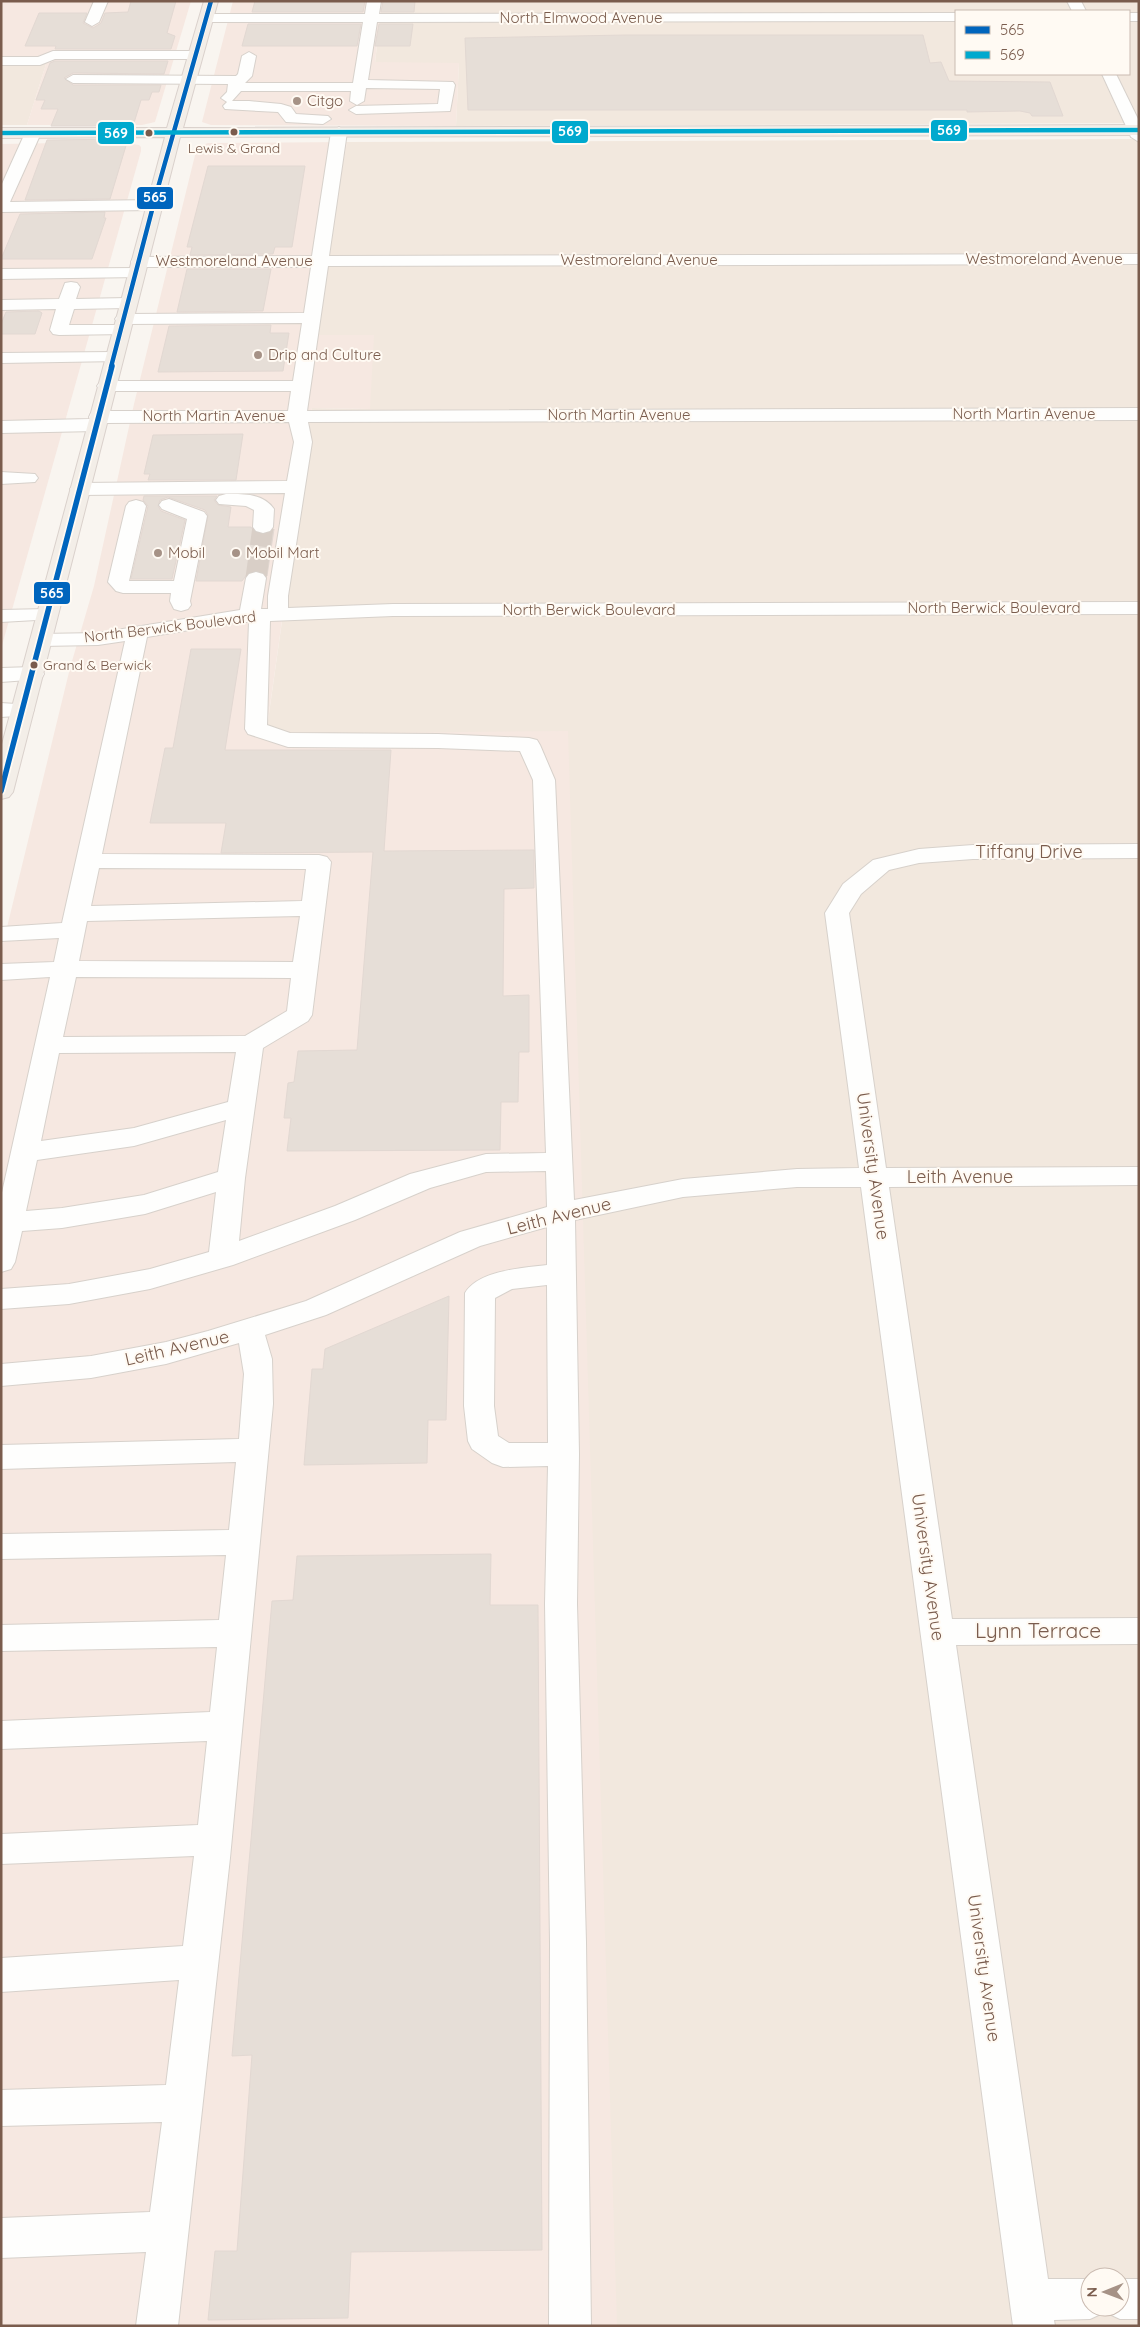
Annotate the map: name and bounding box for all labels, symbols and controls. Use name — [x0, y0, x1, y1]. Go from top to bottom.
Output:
street label: North Elmwood Avenue — [500, 8, 663, 27]
legend — [955, 10, 1130, 75]
text: 565 — [1000, 20, 1024, 39]
text: 569 — [1000, 45, 1025, 64]
place label: Citgo — [307, 91, 343, 110]
marker: Citgo — [291, 95, 303, 107]
line badge: 569 — [930, 119, 968, 142]
line badge: 569 — [551, 120, 589, 144]
line badge: 569 — [97, 121, 135, 145]
text: 569 — [937, 121, 961, 139]
text: 569 — [558, 122, 582, 140]
text: 569 — [104, 124, 128, 142]
marker: Lewis & Grand — [229, 127, 239, 137]
unlabelled marker — [144, 128, 154, 138]
place label: Lewis & Grand — [188, 139, 280, 157]
line badge: 565 — [136, 186, 174, 210]
text: 565 — [143, 188, 167, 206]
street label: Westmoreland Avenue — [965, 249, 1123, 268]
street label: Westmoreland Avenue — [560, 250, 718, 269]
street label: Westmoreland Avenue — [155, 251, 313, 270]
place label: Drip and Culture — [268, 345, 381, 364]
marker: Drip and Culture — [252, 349, 264, 361]
street label: North Martin Avenue — [952, 404, 1096, 423]
street label: North Martin Avenue — [547, 405, 691, 424]
street label: North Martin Avenue — [142, 406, 286, 425]
place label: Mobil — [168, 543, 205, 562]
place label: Mobil Mart — [246, 543, 320, 562]
marker: Mobil — [152, 547, 164, 559]
marker: Mobil Mart — [230, 547, 242, 559]
line badge: 565 — [33, 581, 71, 605]
text: 565 — [40, 584, 64, 602]
street label: North Berwick Boulevard — [907, 598, 1081, 617]
street label: North Berwick Boulevard — [502, 600, 676, 619]
street label: North Berwick Boulevard — [83, 607, 257, 646]
place label: Grand & Berwick — [43, 656, 152, 674]
marker: Grand & Berwick — [29, 660, 39, 670]
street label: Tiffany Drive — [975, 840, 1083, 863]
street label: University Avenue — [852, 1091, 895, 1241]
street label: Leith Avenue — [907, 1165, 1013, 1188]
street label: Leith Avenue — [504, 1191, 613, 1240]
street label: Leith Avenue — [122, 1324, 231, 1371]
street label: University Avenue — [907, 1492, 950, 1642]
street label: Lynn Terrace — [975, 1617, 1101, 1643]
street label: University Avenue — [963, 1893, 1006, 2043]
north arrow — [1080, 2267, 1130, 2317]
text: N — [1083, 2287, 1101, 2298]

